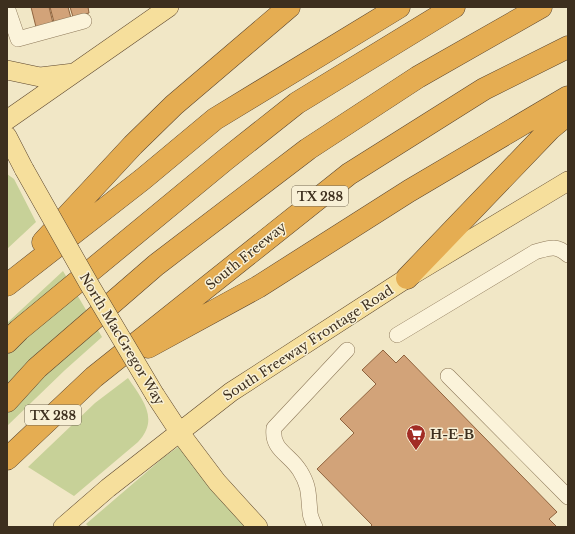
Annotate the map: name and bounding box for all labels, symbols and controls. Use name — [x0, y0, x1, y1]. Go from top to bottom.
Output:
road number: TX 288 — [292, 186, 348, 206]
street label: South Freeway — [202, 218, 290, 294]
street label: North MacGregor Way — [76, 270, 169, 409]
street label: South Freeway Frontage Road — [220, 281, 397, 405]
road number: TX 288 — [25, 405, 81, 425]
supermarket icon: H-E-B — [405, 423, 427, 451]
place label: H-E-B — [430, 426, 474, 443]

